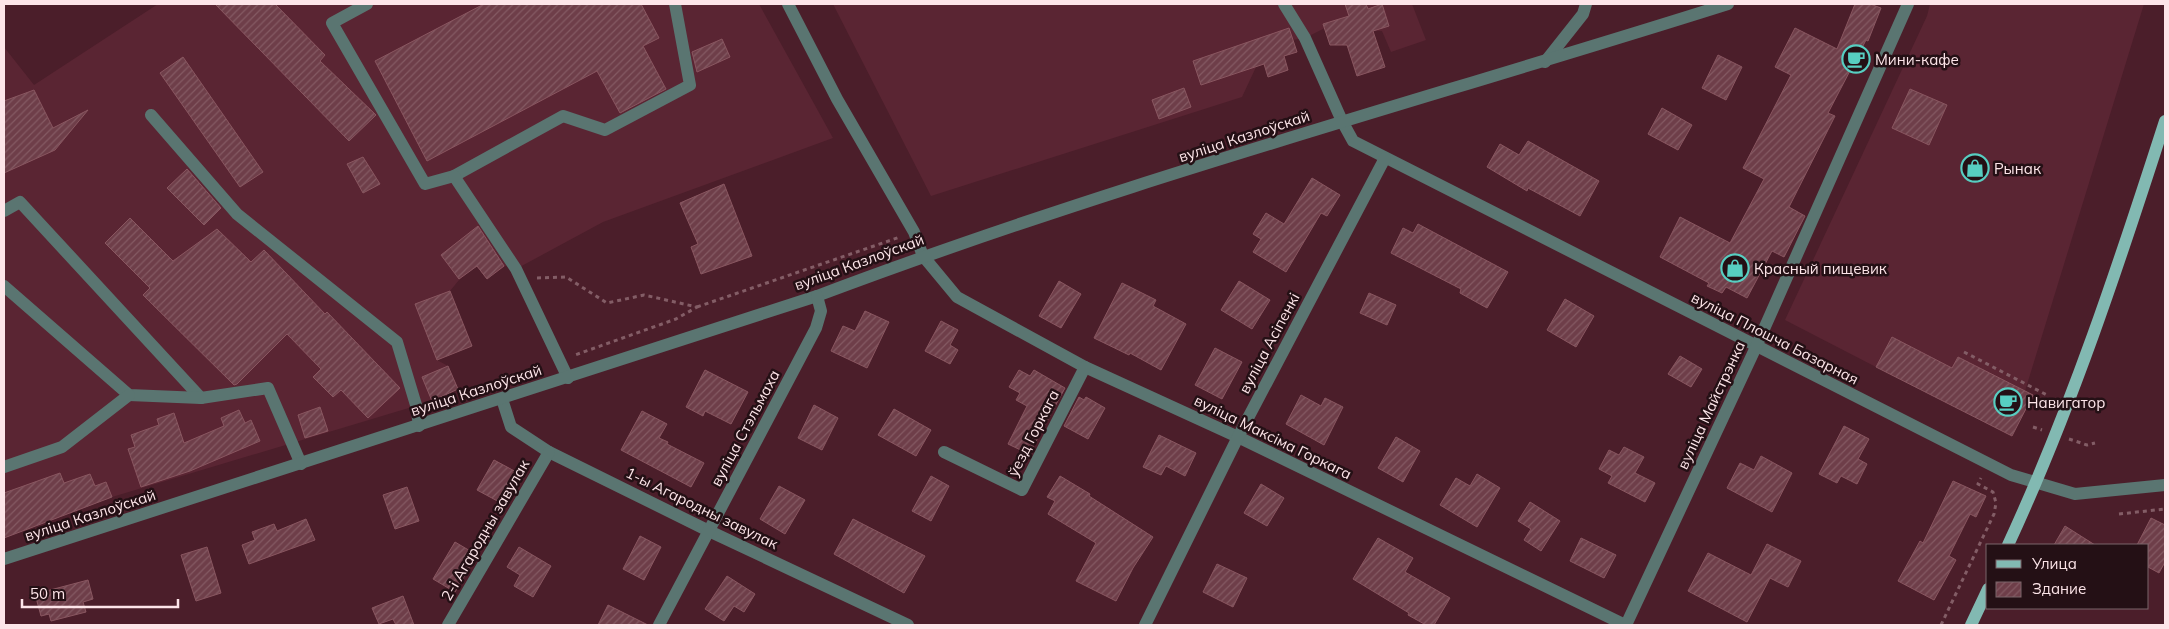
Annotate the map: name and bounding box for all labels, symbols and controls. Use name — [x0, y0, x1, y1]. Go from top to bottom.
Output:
cafe icon: Мини-кафе — [1841, 44, 1871, 74]
place label: Мини-кафе — [1875, 50, 1959, 69]
street label: вуліца Казлоўскай — [1176, 106, 1312, 166]
shop icon: Рынак — [1960, 153, 1990, 183]
place label: Рынак — [1994, 159, 2042, 178]
street label: вуліца Казлоўскай — [792, 230, 926, 294]
shop icon: Красный пищевик — [1720, 253, 1750, 283]
place label: Красный пищевик — [1754, 259, 1888, 278]
street label: вуліца Плошча Базарная — [1688, 288, 1862, 388]
street label: вуліца Асіпенкі — [1235, 289, 1303, 397]
street label: вуліца Майстрэнка — [1673, 338, 1749, 472]
street label: вуліца Казлоўскай — [408, 360, 544, 420]
street label: вуліца Стэльмаха — [706, 367, 784, 489]
street label: ўезд Горкага — [1003, 387, 1063, 479]
cafe icon: Навигатор — [1993, 387, 2023, 417]
street label: вуліца Максіма Горкага — [1191, 391, 1355, 483]
place label: Навигатор — [2027, 393, 2105, 412]
street label: 2-і Агародны завулак — [437, 455, 534, 604]
street label: 1-ы Агародны завулак — [623, 463, 782, 554]
street label: вуліца Казлоўскай — [22, 485, 158, 545]
legend — [1986, 544, 2149, 609]
text: Улица — [2031, 554, 2077, 573]
scale bar — [22, 576, 179, 608]
text: Здание — [2032, 579, 2086, 598]
text: 50 m — [30, 584, 65, 603]

